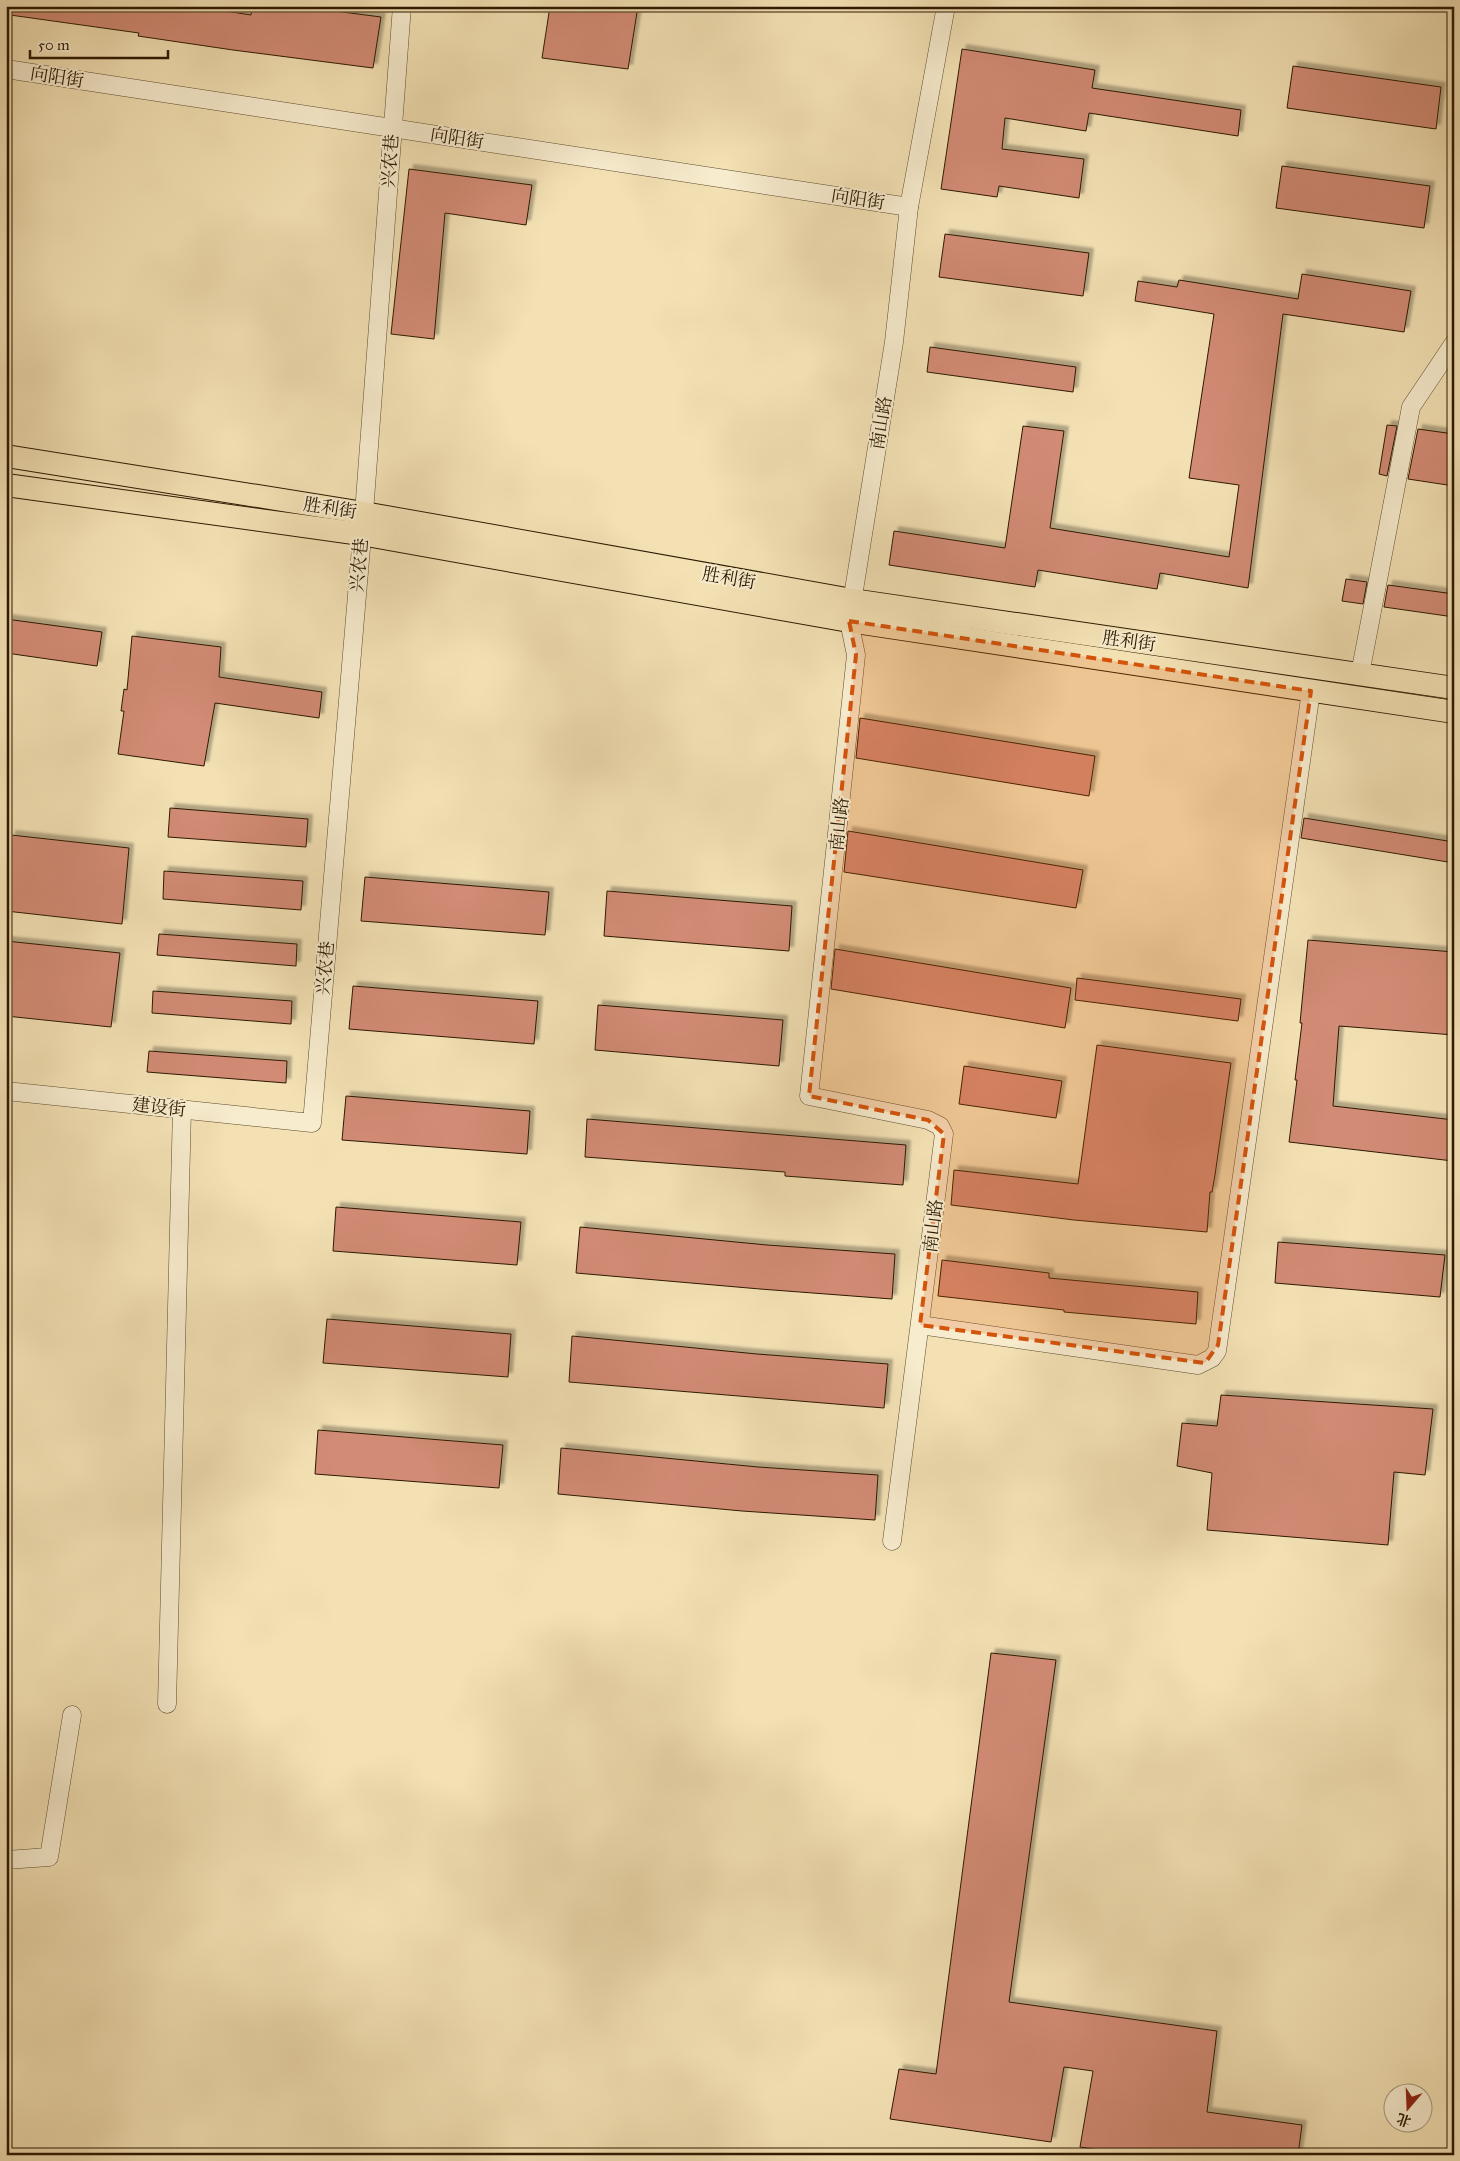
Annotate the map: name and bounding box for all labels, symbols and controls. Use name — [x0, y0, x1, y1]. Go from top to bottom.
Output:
scale bar — [30, 28, 168, 60]
text: 50 m — [38, 36, 70, 54]
street label: 向阳街 — [29, 62, 85, 92]
street label: 向阳街 — [429, 123, 485, 153]
street label: 兴农巷 — [377, 133, 403, 189]
street label: 向阳街 — [830, 184, 886, 214]
street label: 南山路 — [866, 395, 896, 451]
street label: 胜利街 — [302, 493, 358, 523]
street label: 兴农巷 — [346, 537, 372, 593]
street label: 胜利街 — [701, 562, 757, 594]
street label: 胜利街 — [1101, 626, 1157, 656]
street label: 南山路 — [825, 796, 853, 852]
street label: 兴农巷 — [312, 940, 338, 996]
street label: 建设街 — [131, 1093, 187, 1121]
street label: 南山路 — [919, 1198, 947, 1254]
north arrow — [1382, 2084, 1432, 2134]
text: 北 — [1395, 2110, 1413, 2130]

